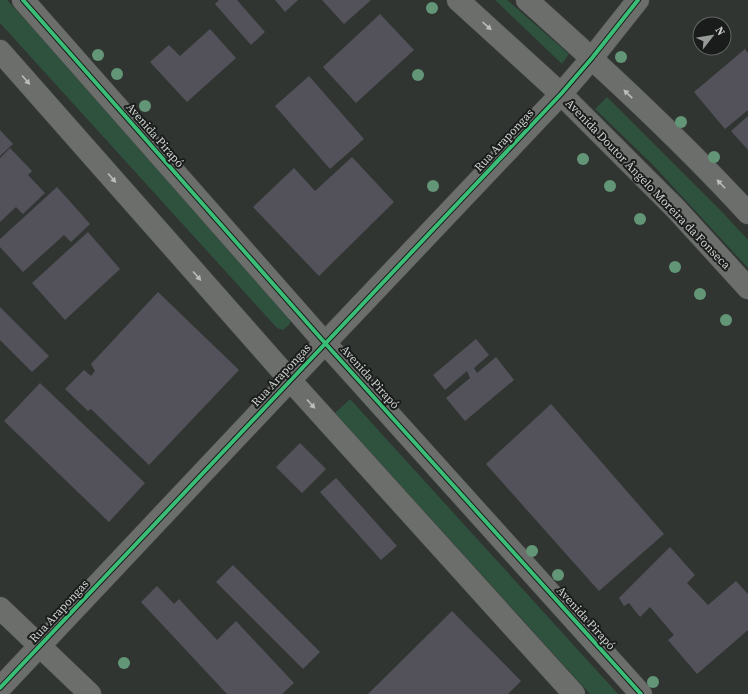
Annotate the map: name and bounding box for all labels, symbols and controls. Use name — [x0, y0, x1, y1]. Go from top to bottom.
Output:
north arrow — [692, 16, 732, 56]
one-way arrow — [482, 21, 491, 30]
text: N — [712, 24, 729, 38]
one-way arrow — [21, 75, 30, 86]
one-way arrow — [623, 89, 633, 99]
street label: Avenida Doutor Ângelo Moreira da Fonseca — [562, 95, 735, 273]
street label: Avenida Pirapó — [122, 99, 188, 171]
street label: Rua Arapongas — [471, 105, 537, 175]
one-way arrow — [107, 173, 116, 183]
one-way arrow — [717, 179, 726, 189]
one-way arrow — [193, 270, 202, 281]
street label: Rua Arapongas — [248, 340, 314, 410]
street label: Avenida Pirapó — [337, 342, 403, 413]
one-way arrow — [307, 399, 316, 410]
street label: Rua Arapongas — [26, 576, 92, 646]
street label: Avenida Pirapó — [553, 583, 619, 654]

